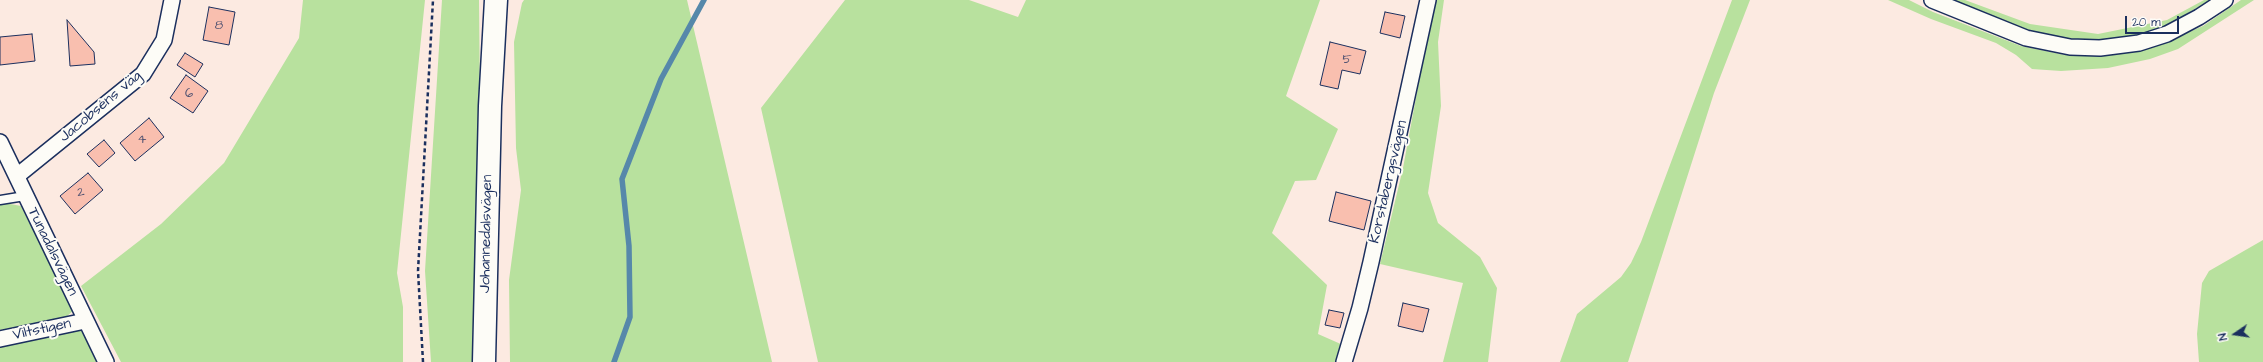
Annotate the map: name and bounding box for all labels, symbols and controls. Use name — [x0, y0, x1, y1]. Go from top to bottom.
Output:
scale bar — [2127, 8, 2181, 34]
text: 20 m — [2132, 14, 2161, 31]
house number: 8 — [215, 18, 223, 34]
house number: 5 — [1342, 52, 1352, 68]
street label: Jacobséns väg — [56, 67, 146, 147]
house number: 6 — [185, 86, 193, 102]
street label: Korstabergsvägen — [1366, 119, 1412, 245]
house number: 4 — [138, 132, 146, 148]
street label: Johannedalsvägen — [477, 175, 497, 293]
house number: 2 — [77, 185, 85, 201]
street label: Tunadalsvägen — [23, 205, 81, 299]
north arrow — [2215, 314, 2255, 354]
street label: Viltstigen — [11, 315, 73, 345]
text: N — [2215, 332, 2231, 342]

